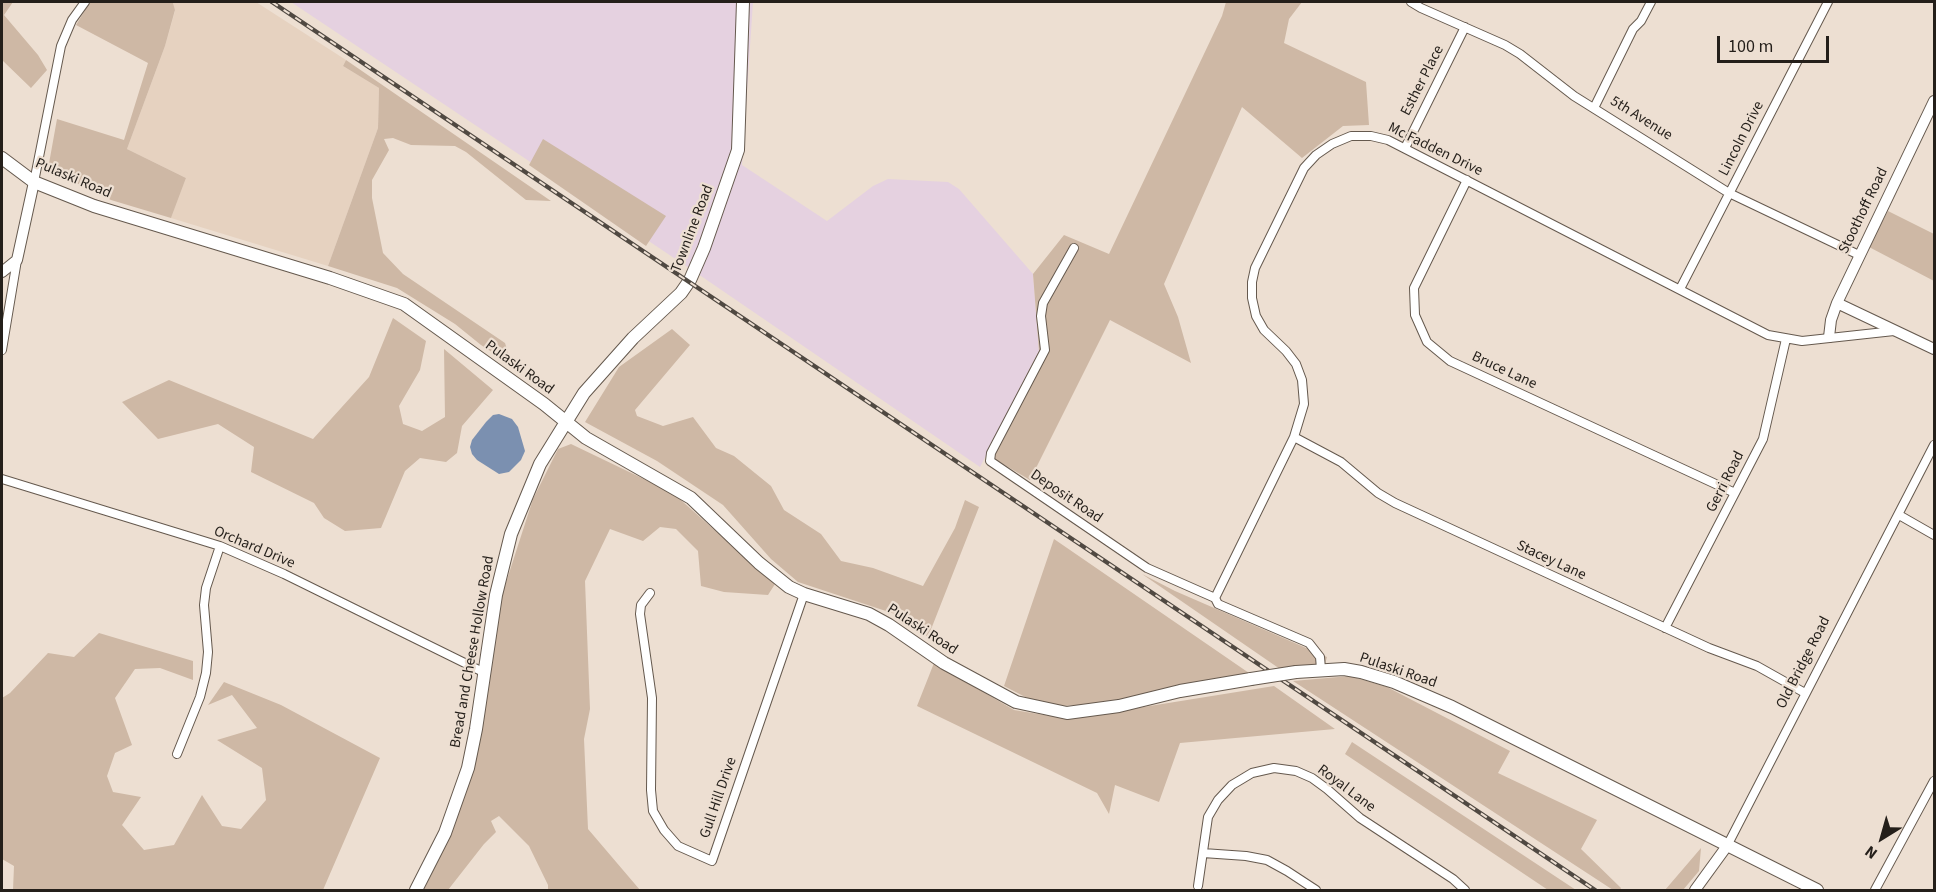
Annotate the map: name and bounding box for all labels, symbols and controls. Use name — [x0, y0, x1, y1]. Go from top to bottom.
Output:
scale bar — [1720, 24, 1832, 62]
text: 100 m — [1728, 34, 1773, 59]
street label: Esther Place — [1398, 43, 1448, 119]
street label: 5th Avenue — [1607, 93, 1675, 145]
street label: Lincoln Drive — [1716, 99, 1768, 179]
street label: Mc Fadden Drive — [1385, 119, 1485, 181]
street label: Pulaski Road — [32, 155, 114, 203]
street label: Stoothoff Road — [1835, 165, 1893, 257]
street label: Townline Road — [668, 183, 718, 275]
street label: Pulaski Road — [481, 337, 557, 399]
street label: Bruce Lane — [1469, 348, 1539, 394]
street label: Gerri Road — [1703, 449, 1749, 515]
street label: Deposit Road — [1026, 466, 1106, 528]
street label: Orchard Drive — [211, 523, 297, 573]
street label: Stacey Lane — [1513, 537, 1589, 585]
street label: Bread and Cheese Hollow Road — [447, 554, 499, 750]
street label: Pulaski Road — [883, 600, 961, 660]
street label: Old Bridge Road — [1773, 614, 1835, 712]
street label: Pulaski Road — [1357, 649, 1439, 693]
street label: Gull Hill Drive — [697, 755, 741, 841]
street label: Royal Lane — [1313, 761, 1379, 817]
north arrow — [1852, 808, 1912, 868]
text: N — [1860, 840, 1882, 864]

